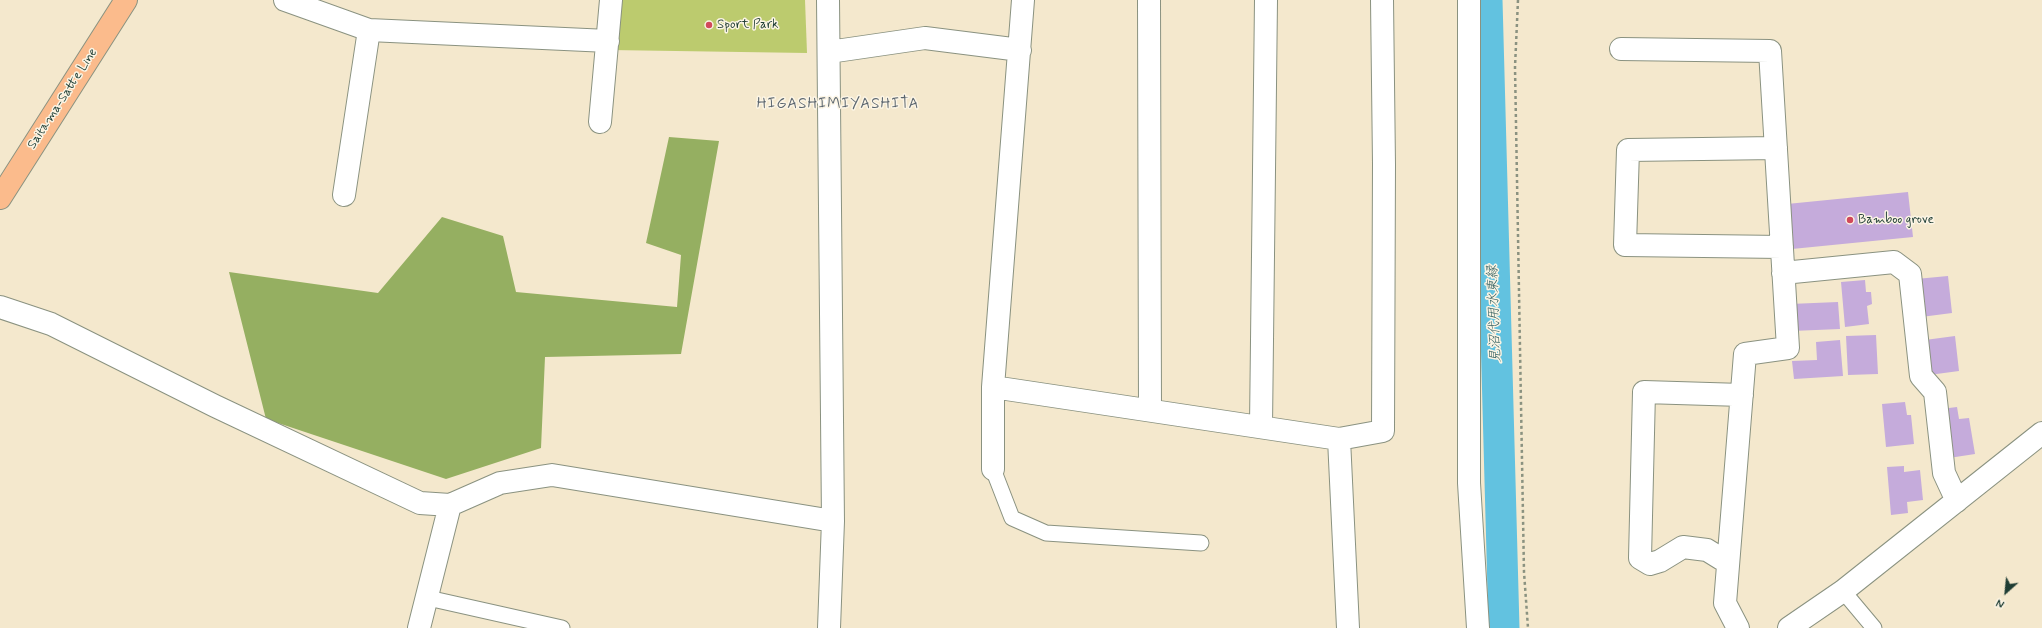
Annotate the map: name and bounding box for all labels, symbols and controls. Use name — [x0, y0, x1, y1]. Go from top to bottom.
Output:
place label: Sport Park — [717, 17, 779, 33]
marker: Sport Park — [704, 20, 714, 30]
street label: Saitama-Satte Line — [25, 46, 101, 152]
district label: HIGASHIMIYASHITA — [761, 96, 915, 114]
place label: Bamboo grove — [1858, 212, 1934, 228]
marker: Bamboo grove — [1845, 215, 1855, 225]
water label: 見沼代用水東縁 — [1485, 265, 1505, 363]
north arrow — [1986, 572, 2026, 612]
text: N — [1994, 595, 2007, 611]

